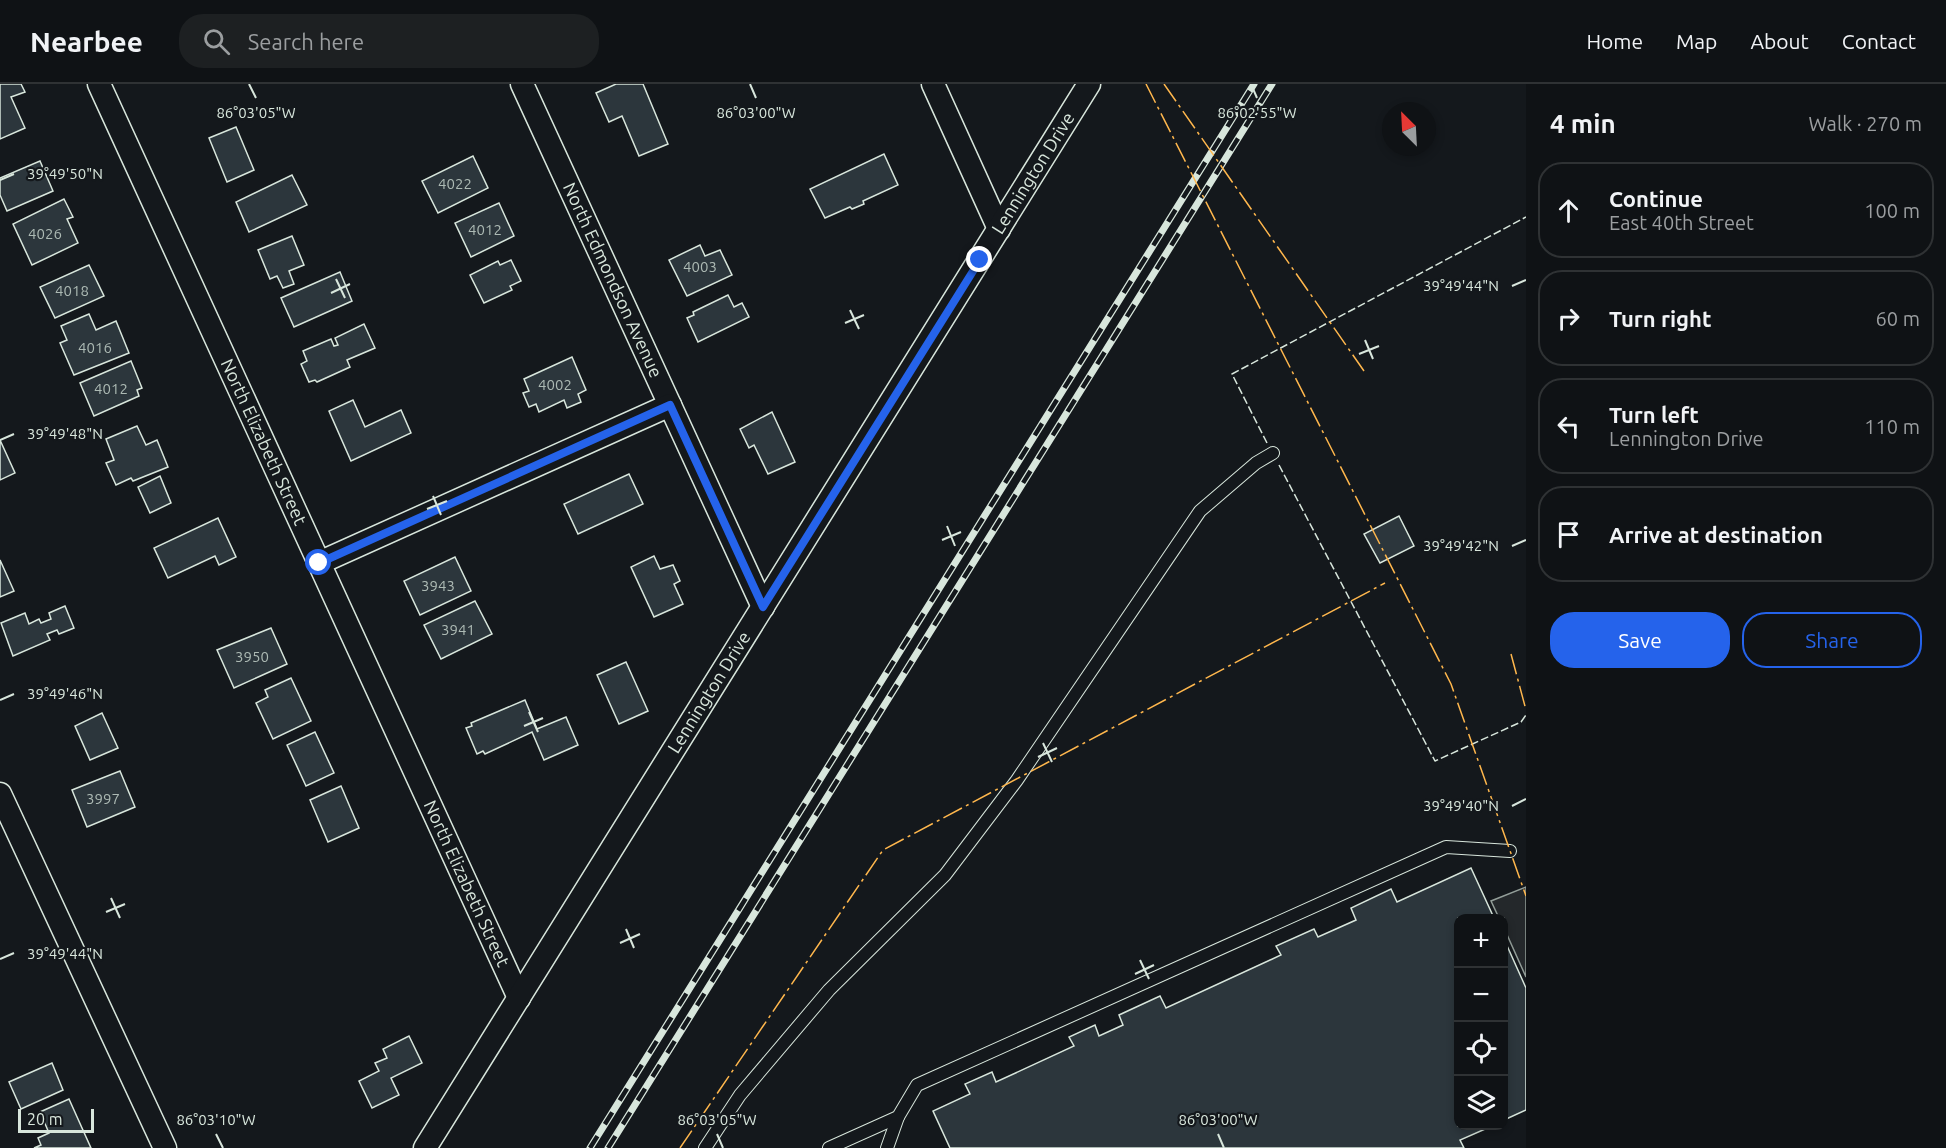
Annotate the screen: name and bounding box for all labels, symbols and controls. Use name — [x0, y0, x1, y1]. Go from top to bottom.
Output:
search box — [179, 14, 599, 68]
icon: search — [200, 25, 233, 58]
text: Nearbee — [30, 26, 143, 57]
text: Search here — [248, 29, 364, 54]
text: Home — [1586, 29, 1643, 53]
text: Map — [1676, 29, 1717, 53]
text: About — [1750, 29, 1809, 53]
text: Contact — [1842, 29, 1916, 53]
north arrow — [1382, 102, 1436, 156]
text: 86°03'05"W — [216, 104, 296, 121]
text: 86°03'00"W — [716, 104, 796, 121]
text: 86°02'55"W — [1217, 104, 1297, 121]
street label: Lennington Drive — [987, 108, 1078, 237]
text: 4 min — [1550, 109, 1616, 138]
text: Walk · 270 m — [1809, 112, 1922, 135]
text: 39°49'50"N — [27, 165, 103, 182]
house number: 4022 — [438, 175, 472, 192]
street label: North Edmondson Avenue — [560, 179, 667, 380]
text: Continue — [1609, 186, 1703, 211]
icon: ahead — [1552, 194, 1585, 227]
text: 100 m — [1864, 199, 1920, 222]
text: East 40th Street — [1609, 211, 1754, 234]
house number: 4012 — [468, 221, 502, 238]
house number: 4026 — [28, 225, 62, 242]
route end — [966, 246, 992, 272]
house number: 4003 — [683, 258, 717, 275]
text: 39°49'44"N — [1423, 277, 1499, 294]
house number: 4018 — [55, 282, 89, 299]
icon: right — [1552, 302, 1585, 335]
text: Turn right — [1609, 306, 1711, 331]
text: 60 m — [1876, 307, 1920, 330]
house number: 4016 — [78, 339, 112, 356]
street label: North Elizabeth Street — [218, 355, 311, 528]
house number: 4002 — [538, 376, 572, 393]
house number: 4012 — [94, 380, 128, 397]
text: Turn left — [1609, 402, 1699, 427]
icon: left — [1552, 410, 1585, 443]
text: 110 m — [1864, 415, 1920, 438]
text: 39°49'48"N — [27, 425, 103, 442]
text: Lennington Drive — [1609, 427, 1764, 450]
icon: arrive — [1552, 518, 1585, 551]
text: Arrive at destination — [1609, 522, 1823, 547]
text: 39°49'42"N — [1423, 537, 1499, 554]
route start — [305, 549, 331, 575]
house number: 3943 — [421, 577, 455, 594]
button: Save — [1550, 612, 1730, 668]
button: Share — [1742, 612, 1922, 668]
house number: 3941 — [441, 621, 475, 638]
street label: Lennington Drive — [663, 628, 754, 756]
house number: 3950 — [235, 648, 269, 665]
text: 39°49'46"N — [27, 685, 103, 702]
house number: 3997 — [86, 790, 120, 807]
street label: North Elizabeth Street — [421, 797, 514, 969]
text: 39°49'40"N — [1423, 797, 1499, 814]
map controls — [1454, 914, 1508, 1130]
button: + — [1454, 914, 1508, 968]
text: 39°49'44"N — [27, 945, 103, 962]
button: − — [1454, 968, 1508, 1022]
button: locate — [1454, 1022, 1508, 1076]
button: layers — [1454, 1076, 1508, 1130]
scale bar — [18, 1106, 94, 1134]
text: 20 m — [27, 1110, 63, 1128]
text: 86°03'10"W — [176, 1111, 256, 1128]
text: 86°03'05"W — [677, 1111, 757, 1128]
text: 86°03'00"W — [1178, 1111, 1258, 1128]

